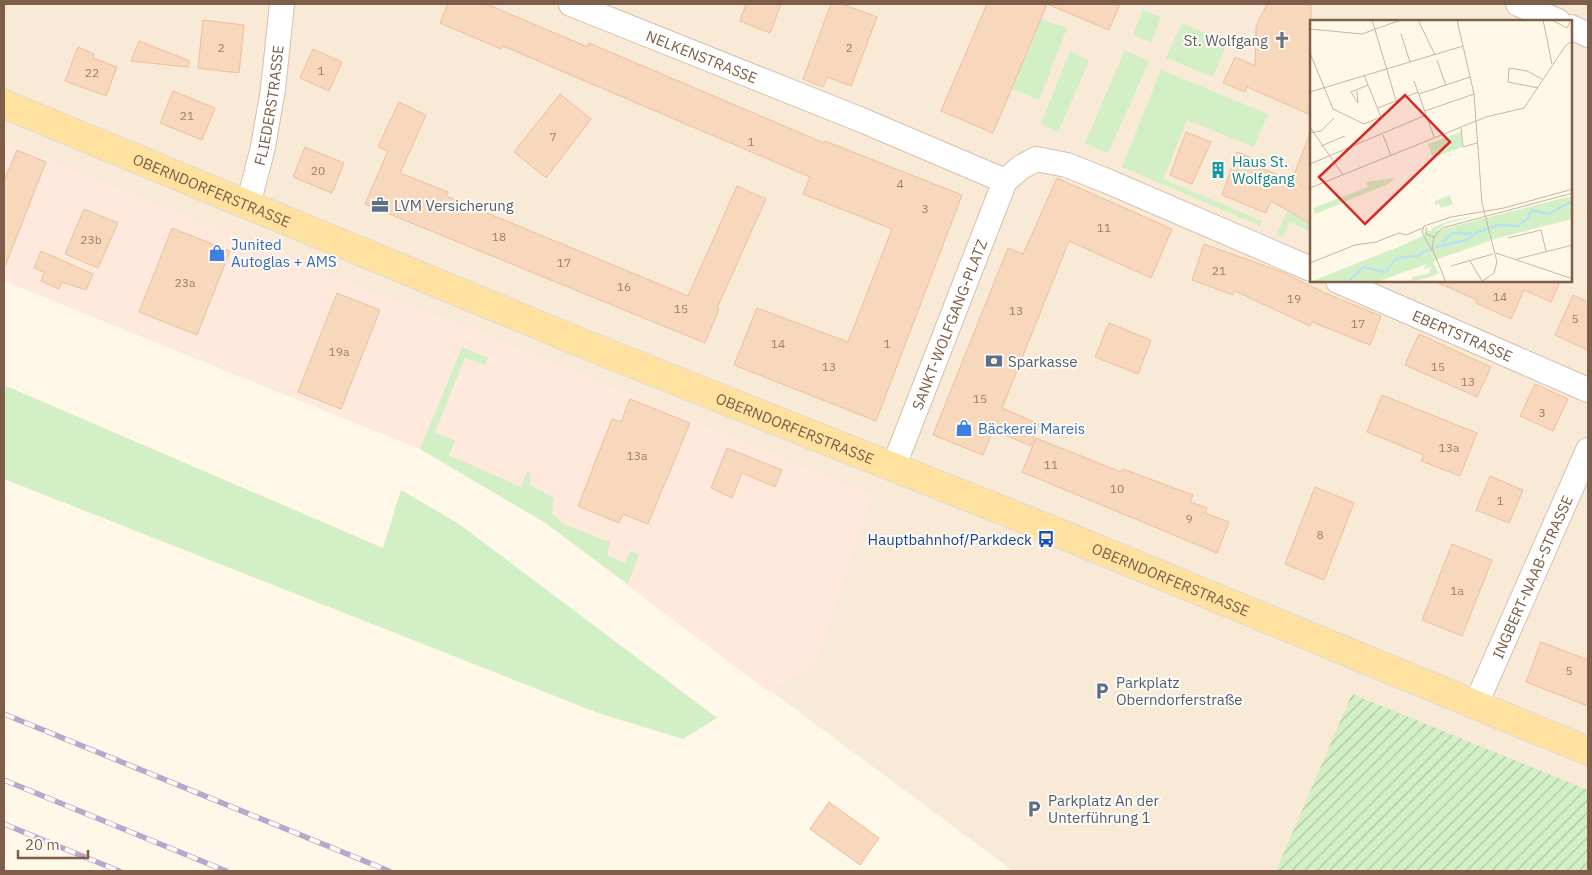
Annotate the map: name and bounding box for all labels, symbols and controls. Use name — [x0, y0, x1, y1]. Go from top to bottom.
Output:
inset map — [1310, 20, 1572, 282]
street label: NELKENSTRASSE — [644, 26, 760, 87]
church icon: St. Wolfgang — [1272, 30, 1292, 50]
place label: St. Wolfgang — [1184, 31, 1268, 50]
house number: 2 — [217, 40, 225, 55]
house number: 2 — [845, 40, 853, 55]
street label: FLIEDERSTRASSE — [249, 44, 287, 167]
house number: 1 — [317, 63, 325, 78]
house number: 22 — [85, 65, 99, 80]
house number: 21 — [180, 108, 194, 123]
house number: 7 — [549, 129, 557, 144]
house number: 1 — [747, 134, 755, 149]
street label: OBERNDORFERSTRASSE — [130, 149, 294, 231]
place label: Haus St. Wolfgang — [1232, 152, 1295, 188]
building icon: Haus St. Wolfgang — [1208, 160, 1228, 180]
house number: 20 — [311, 163, 325, 178]
house number: 4 — [896, 176, 904, 191]
office icon: LVM Versicherung — [370, 195, 390, 215]
place label: LVM Versicherung — [394, 196, 514, 215]
house number: 3 — [921, 201, 929, 216]
house number: 11 — [1097, 220, 1111, 235]
house number: 18 — [492, 229, 506, 244]
house number: 23b — [80, 232, 102, 247]
place label: Junited Autoglas + AMS — [231, 235, 337, 271]
street label: SANKT-WOLFGANG-PLATZ — [907, 236, 991, 413]
shop icon: Junited Autoglas + AMS — [207, 243, 227, 263]
house number: 17 — [557, 255, 571, 270]
house number: 21 — [1212, 263, 1226, 278]
house number: 23a — [175, 275, 196, 290]
house number: 16 — [617, 279, 631, 294]
house number: 14 — [1493, 289, 1507, 304]
house number: 19 — [1287, 291, 1301, 306]
house number: 15 — [674, 301, 688, 316]
house number: 13 — [1009, 303, 1023, 318]
street label: EBERTSTRASSE — [1410, 305, 1516, 366]
house number: 5 — [1571, 311, 1579, 326]
house number: 17 — [1351, 316, 1365, 331]
house number: 14 — [771, 336, 785, 351]
house number: 1 — [883, 336, 891, 351]
house number: 19a — [329, 344, 350, 359]
bank icon: Sparkasse — [984, 351, 1004, 371]
place label: Sparkasse — [1008, 352, 1078, 371]
house number: 13 — [822, 359, 836, 374]
house number: 15 — [1431, 359, 1445, 374]
house number: 13 — [1461, 374, 1475, 389]
street label: OBERNDORFERSTRASSE — [713, 388, 877, 468]
house number: 15 — [973, 391, 987, 406]
house number: 3 — [1538, 405, 1546, 420]
shop icon: Bäckerei Mareis — [954, 418, 974, 438]
place label: Bäckerei Mareis — [978, 419, 1085, 438]
house number: 13a — [1439, 440, 1460, 455]
house number: 13a — [627, 448, 648, 463]
house number: 11 — [1044, 457, 1058, 472]
house number: 10 — [1110, 481, 1124, 496]
street label: INGBERT-NAAB-STRASSE — [1488, 492, 1576, 661]
house number: 1 — [1496, 493, 1504, 508]
house number: 9 — [1185, 511, 1193, 526]
house number: 8 — [1316, 527, 1324, 542]
bus stop icon: Hauptbahnhof/Parkdeck — [1036, 529, 1056, 549]
place label: Hauptbahnhof/Parkdeck — [868, 530, 1032, 549]
street label: OBERNDORFERSTRASSE — [1089, 538, 1253, 620]
house number: 1a — [1450, 583, 1464, 598]
house number: 5 — [1565, 663, 1573, 678]
place label: Parkplatz Oberndorferstraße — [1116, 673, 1243, 709]
parking icon: Parkplatz Oberndorferstraße — [1092, 681, 1112, 701]
place label: Parkplatz An der Unterführung 1 — [1048, 791, 1160, 827]
parking icon: Parkplatz An der Unterführung 1 — [1024, 799, 1044, 819]
scale bar — [18, 828, 88, 860]
text: 20 m — [25, 835, 60, 854]

